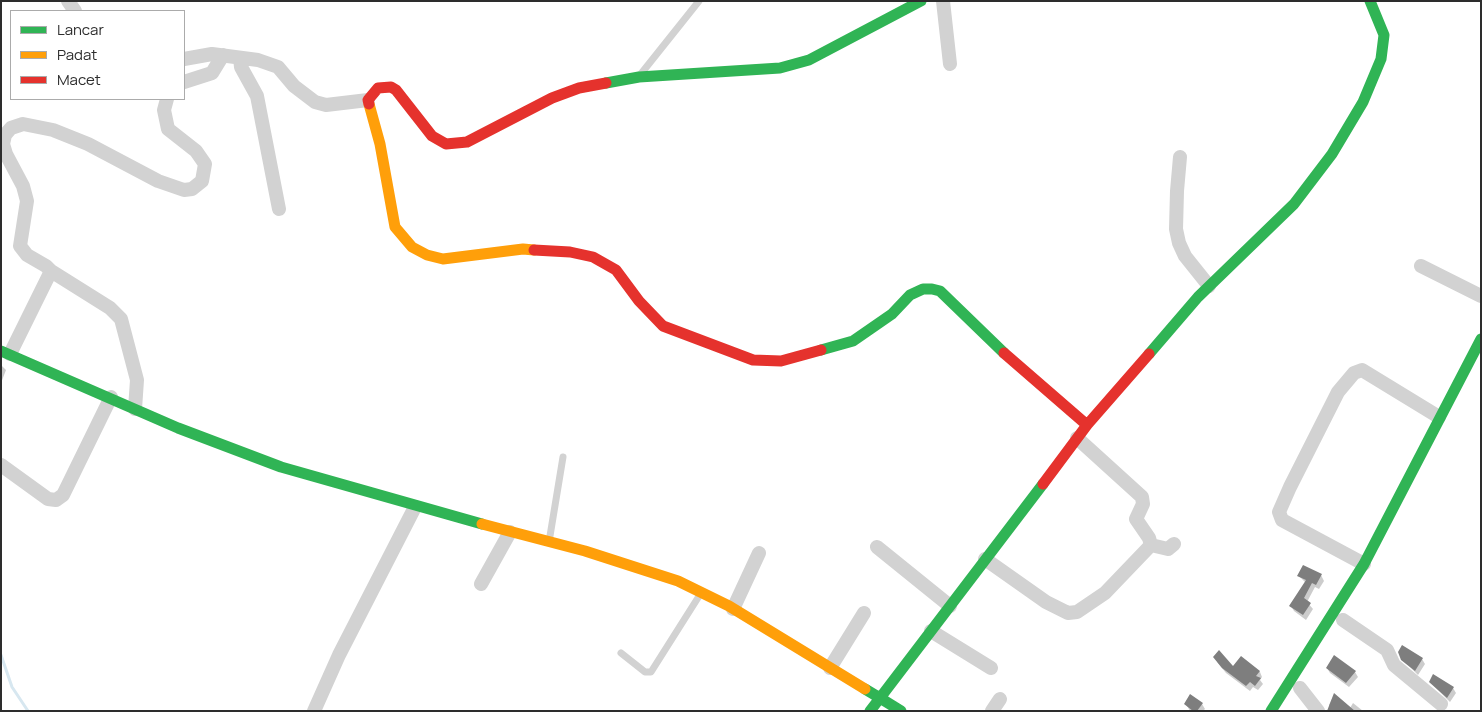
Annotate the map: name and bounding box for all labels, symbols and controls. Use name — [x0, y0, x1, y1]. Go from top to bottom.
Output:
legend — [10, 10, 185, 100]
text: Lancar — [57, 19, 104, 40]
text: Padat — [57, 44, 97, 65]
text: Macet — [57, 69, 101, 90]

